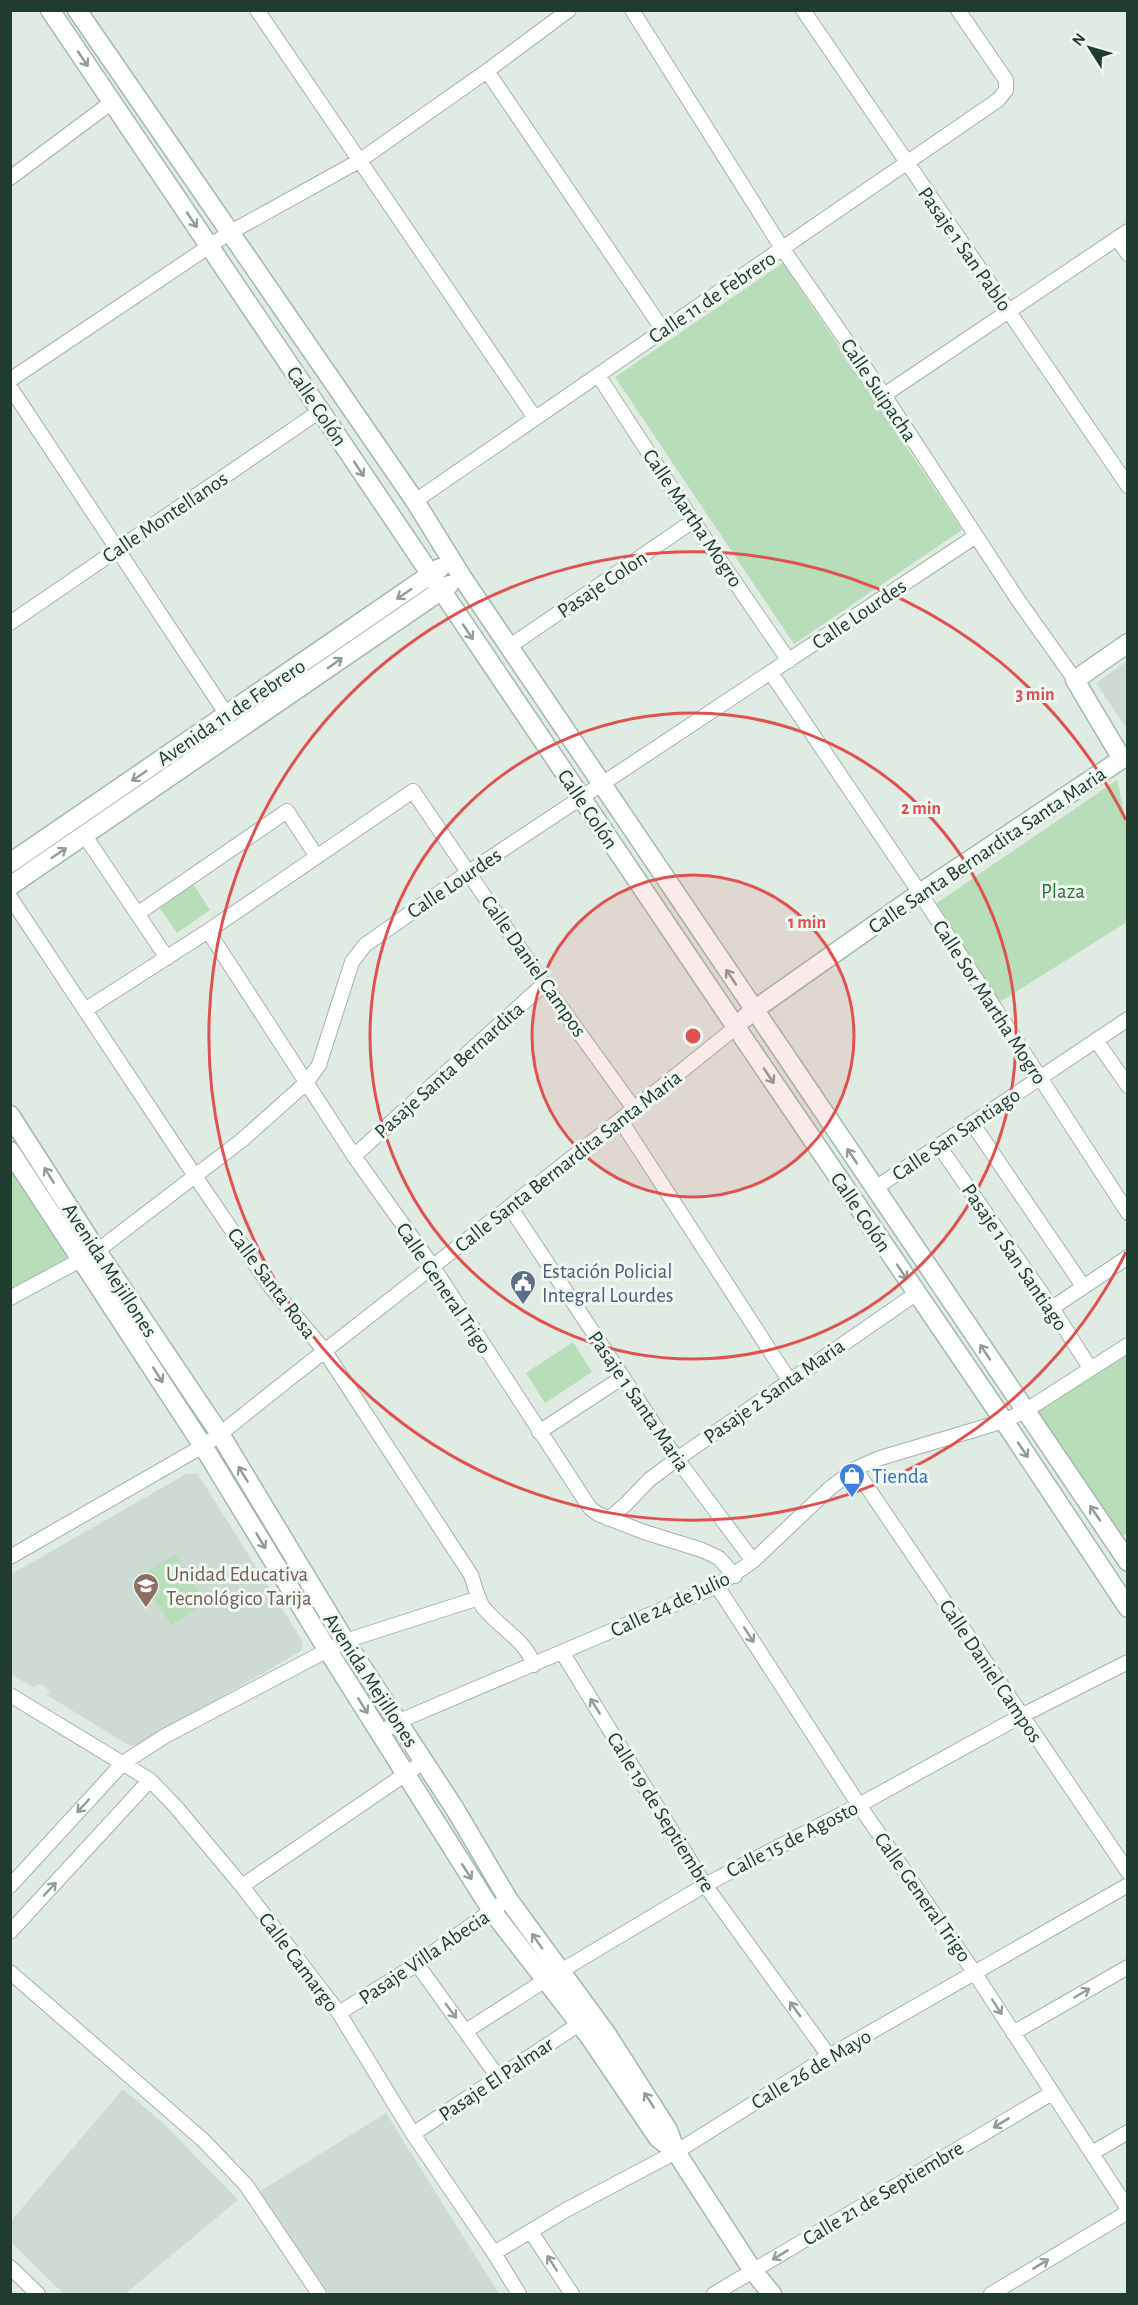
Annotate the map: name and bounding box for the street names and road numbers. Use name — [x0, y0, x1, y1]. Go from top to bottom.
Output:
street label: Pasaje 1 San Pablo — [914, 183, 1015, 315]
street label: Calle 11 de Febrero — [645, 247, 780, 348]
street label: Calle Suipacha — [837, 335, 921, 446]
street label: Calle Colón — [282, 363, 351, 450]
street label: Calle Martha Mogro — [639, 446, 746, 591]
street label: Calle Montellanos — [99, 468, 232, 567]
street label: Pasaje Colon — [554, 547, 651, 622]
street label: Calle Lourdes — [808, 575, 910, 653]
street label: Avenida 11 de Febrero — [153, 655, 309, 770]
street label: Calle Santa Bernardita Santa Maria — [865, 763, 1110, 938]
street label: Calle Colón — [553, 766, 622, 853]
street label: Calle Lourdes — [403, 844, 505, 922]
street label: Calle Daniel Campos — [477, 892, 590, 1041]
street label: Calle Sor Martha Mogro — [929, 916, 1050, 1088]
street label: Pasaje Santa Bernardita — [371, 998, 528, 1143]
street label: Calle Santa Bernardita Santa Maria — [451, 1066, 686, 1256]
street label: Calle San Santiago — [889, 1084, 1024, 1185]
street label: Calle Colón — [826, 1169, 895, 1256]
street label: Pasaje 1 San Santiago — [958, 1180, 1071, 1334]
street label: Avenida Mejillones — [59, 1199, 161, 1341]
street label: Calle General Trigo — [392, 1219, 495, 1357]
street label: Calle Santa Rosa — [223, 1224, 320, 1343]
street label: Pasaje 1 Santa Maria — [584, 1327, 693, 1475]
street label: Pasaje 2 Santa Maria — [700, 1335, 849, 1448]
street label: Calle 24 de Julio — [607, 1568, 733, 1641]
street label: Calle Daniel Campos — [935, 1596, 1046, 1747]
street label: Avenida Mejillones — [320, 1609, 422, 1751]
street label: Calle 19 de Septiembre — [603, 1729, 718, 1896]
street label: Calle 15 de Agosto — [723, 1797, 862, 1882]
street label: Calle General Trigo — [870, 1829, 975, 1966]
street label: Pasaje Villa Abecia — [355, 1906, 493, 2009]
street label: Calle Camargo — [255, 1909, 343, 2016]
street label: Calle 26 de Mayo — [748, 2025, 875, 2113]
street label: Pasaje El Palmar — [435, 2033, 558, 2125]
street label: Calle 21 de Septiembre — [799, 2137, 967, 2250]

